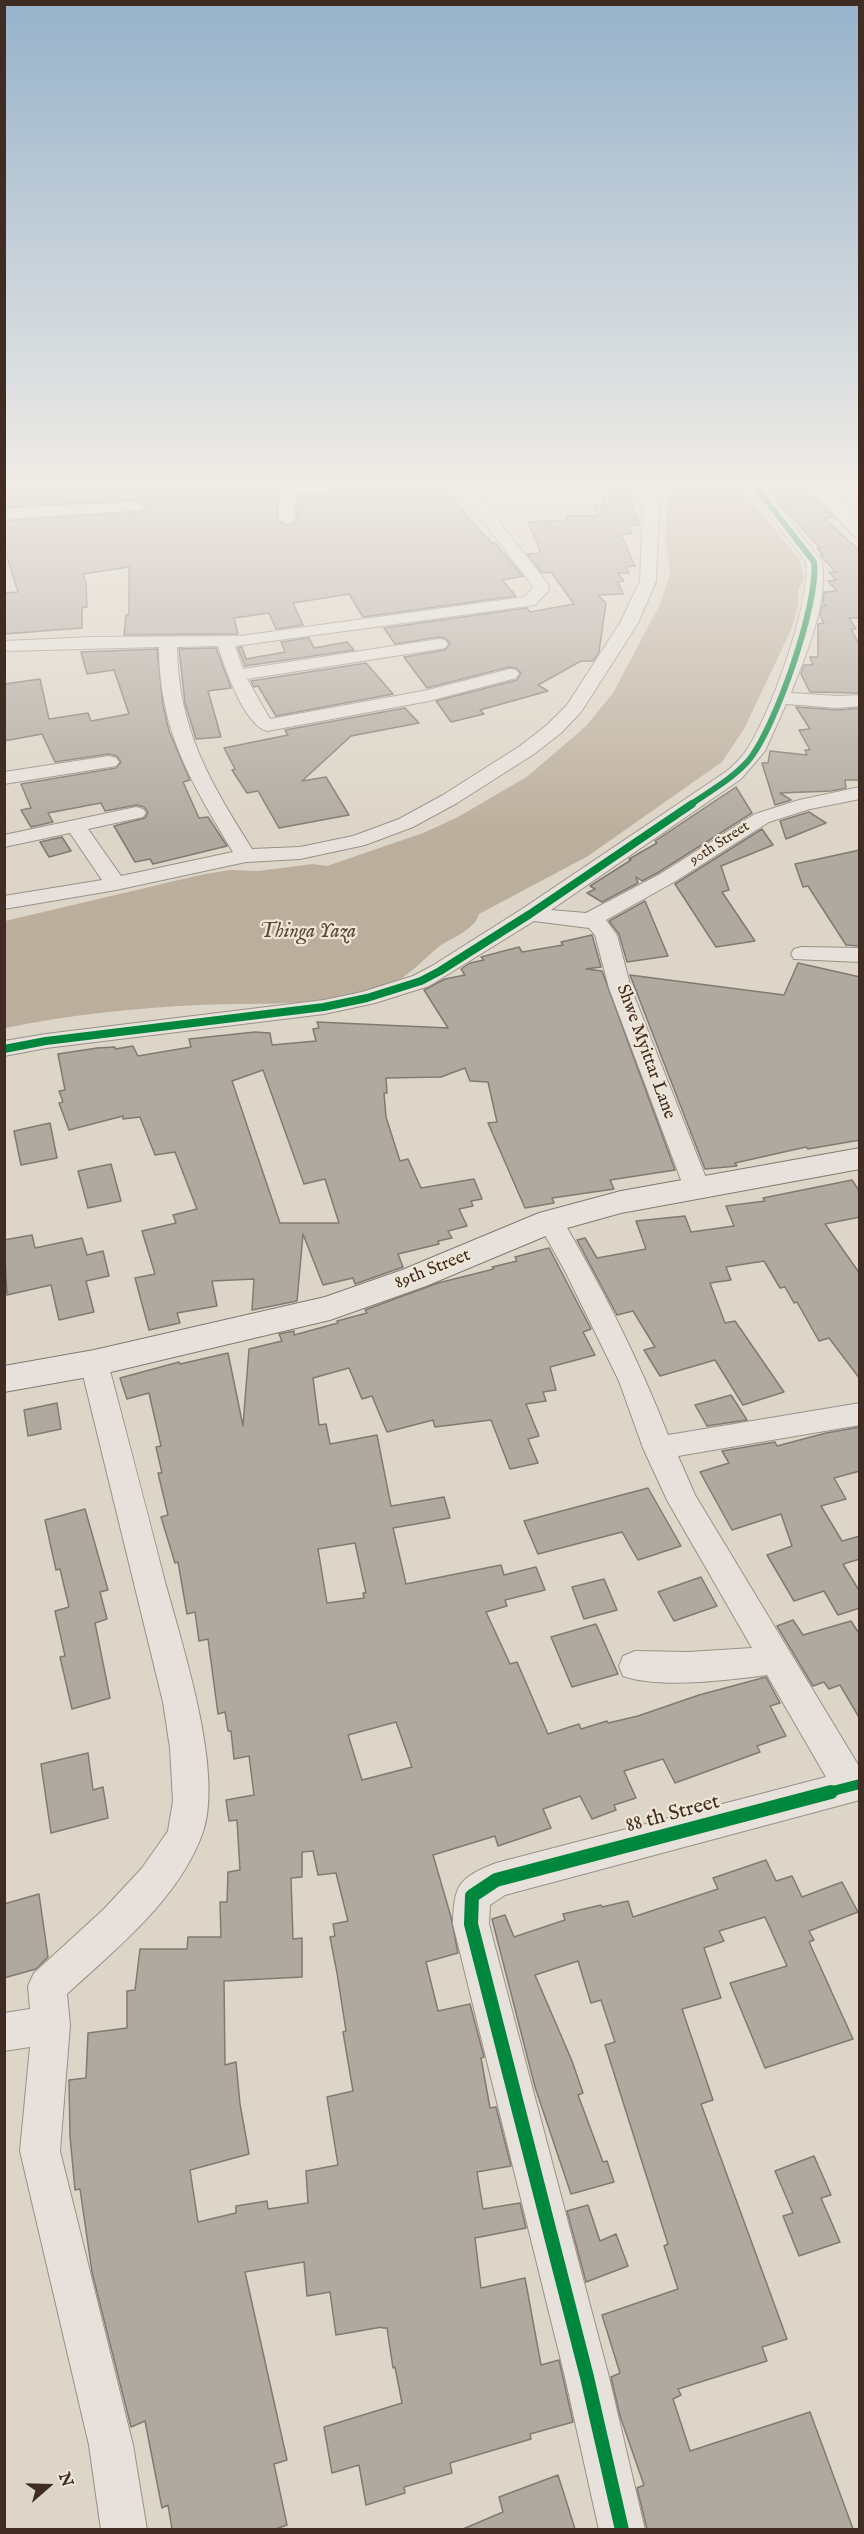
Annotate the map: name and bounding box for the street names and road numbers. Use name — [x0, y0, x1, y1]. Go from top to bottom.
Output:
street label: 90th Street — [687, 818, 753, 870]
street label: Shwe Myittar Lane — [611, 982, 679, 1122]
street label: 89th Street — [392, 1245, 474, 1295]
street label: 88 th Street — [623, 1790, 723, 1840]

